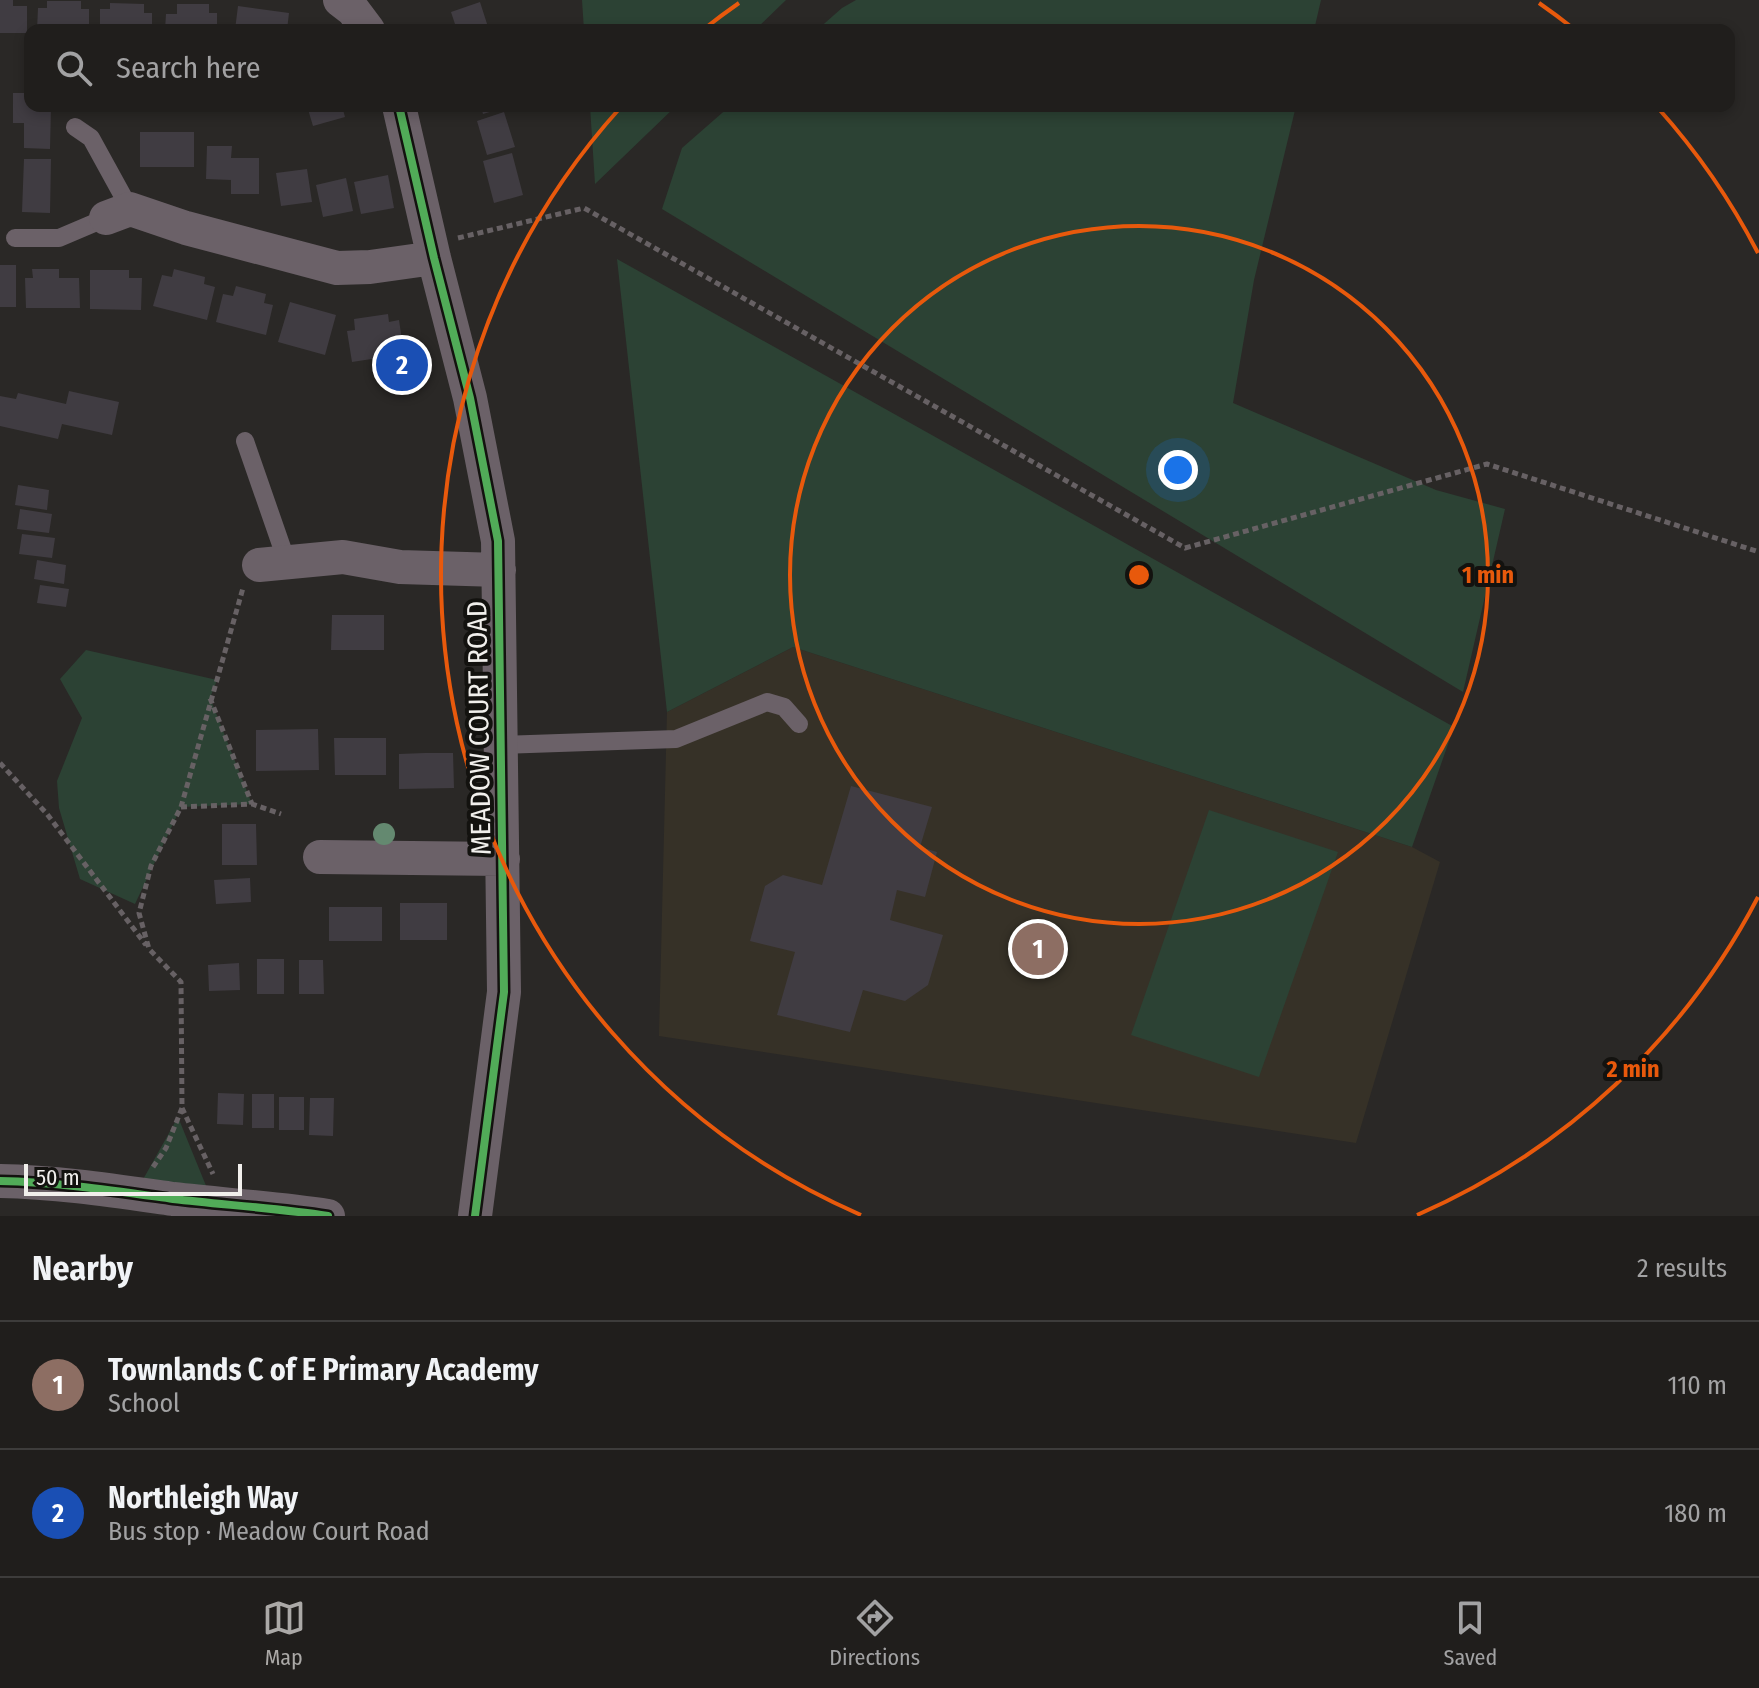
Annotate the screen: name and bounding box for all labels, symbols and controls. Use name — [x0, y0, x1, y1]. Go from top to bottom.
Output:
search box — [24, 24, 1735, 112]
icon: search — [52, 46, 96, 90]
text: Search here — [116, 50, 261, 86]
pin: 2 — [376, 335, 428, 395]
your location — [1158, 450, 1198, 490]
centre of rings — [1125, 561, 1153, 589]
text: 1 min — [1462, 561, 1514, 589]
street label: MEADOW COURT ROAD — [460, 601, 498, 855]
pin: 1 — [1012, 919, 1064, 979]
text: 2 min — [1605, 1055, 1660, 1083]
scale bar — [24, 1160, 242, 1196]
text: 50 m — [36, 1164, 80, 1191]
text: Nearby — [32, 1248, 133, 1289]
text: 2 results — [1637, 1253, 1727, 1284]
text: Townlands C of E Primary Academy — [108, 1352, 539, 1388]
text: 1 — [53, 1370, 64, 1401]
text: 110 m — [1667, 1370, 1727, 1401]
text: School — [108, 1388, 180, 1419]
text: Northleigh Way — [108, 1480, 298, 1516]
text: 2 — [52, 1498, 64, 1529]
text: 180 m — [1664, 1498, 1727, 1529]
text: Bus stop · Meadow Court Road — [108, 1516, 430, 1547]
tab: Map — [262, 1596, 306, 1671]
tab: Directions — [829, 1596, 920, 1671]
tab: Saved — [1444, 1596, 1497, 1671]

